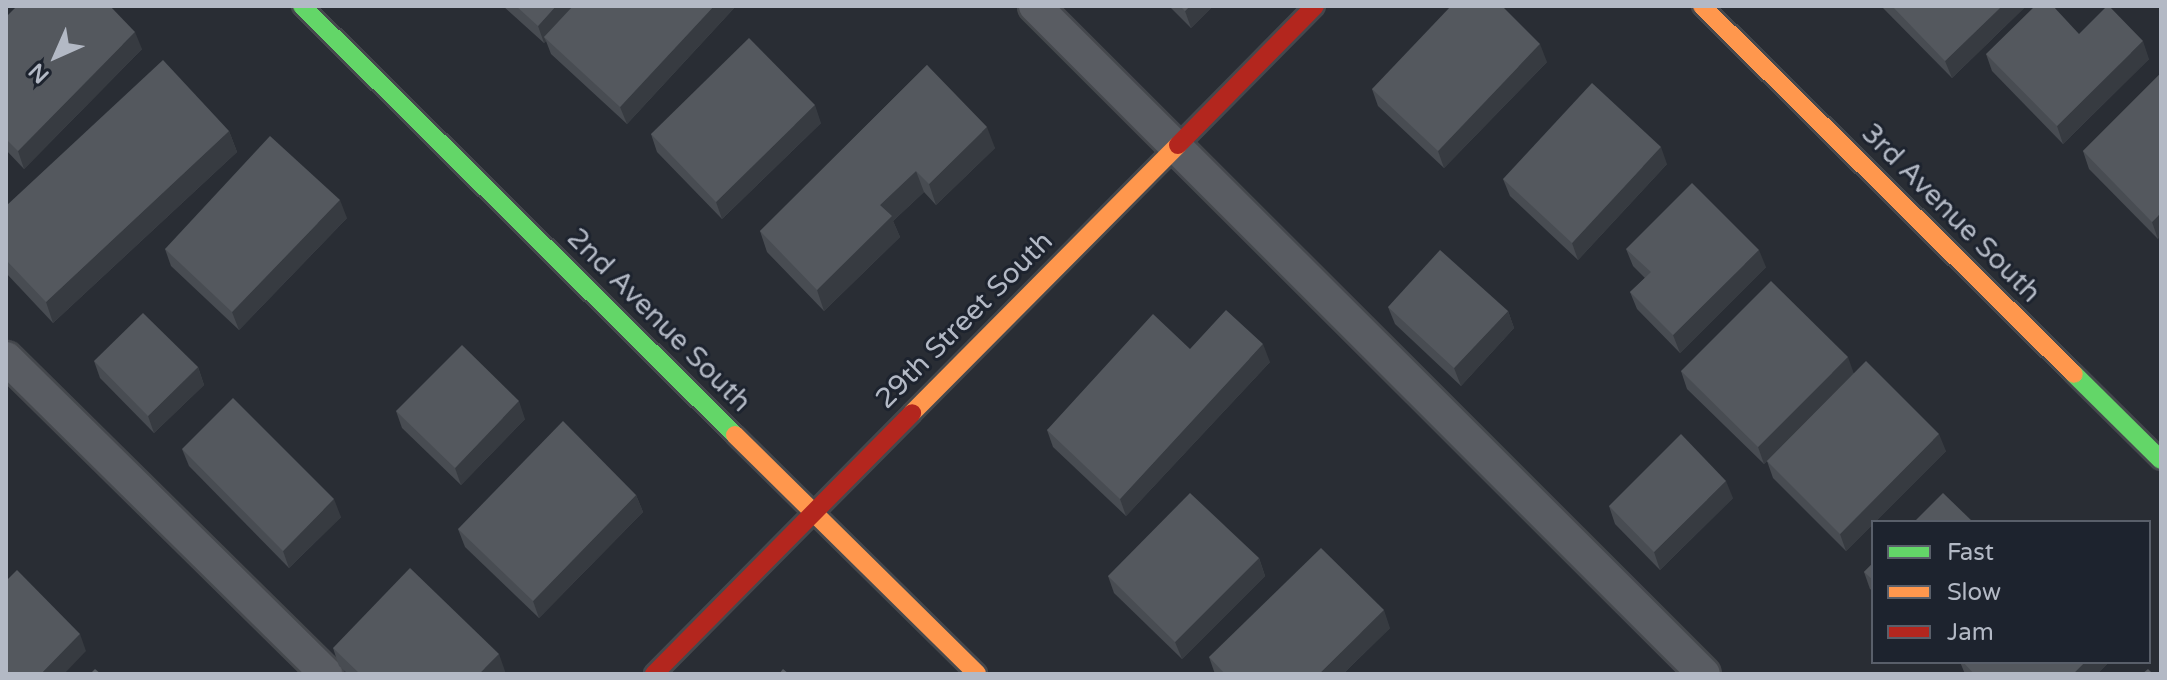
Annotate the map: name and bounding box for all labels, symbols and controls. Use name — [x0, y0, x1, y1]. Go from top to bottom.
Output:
north arrow — [16, 16, 96, 96]
text: N — [24, 58, 54, 88]
street label: 3rd Avenue South — [1854, 116, 2048, 310]
street label: 2nd Avenue South — [560, 221, 758, 419]
street label: 29th Street South — [868, 224, 1060, 416]
legend — [1871, 520, 2151, 664]
text: Fast — [1947, 538, 1994, 567]
text: Slow — [1947, 578, 2001, 607]
text: Jam — [1947, 618, 1994, 647]

